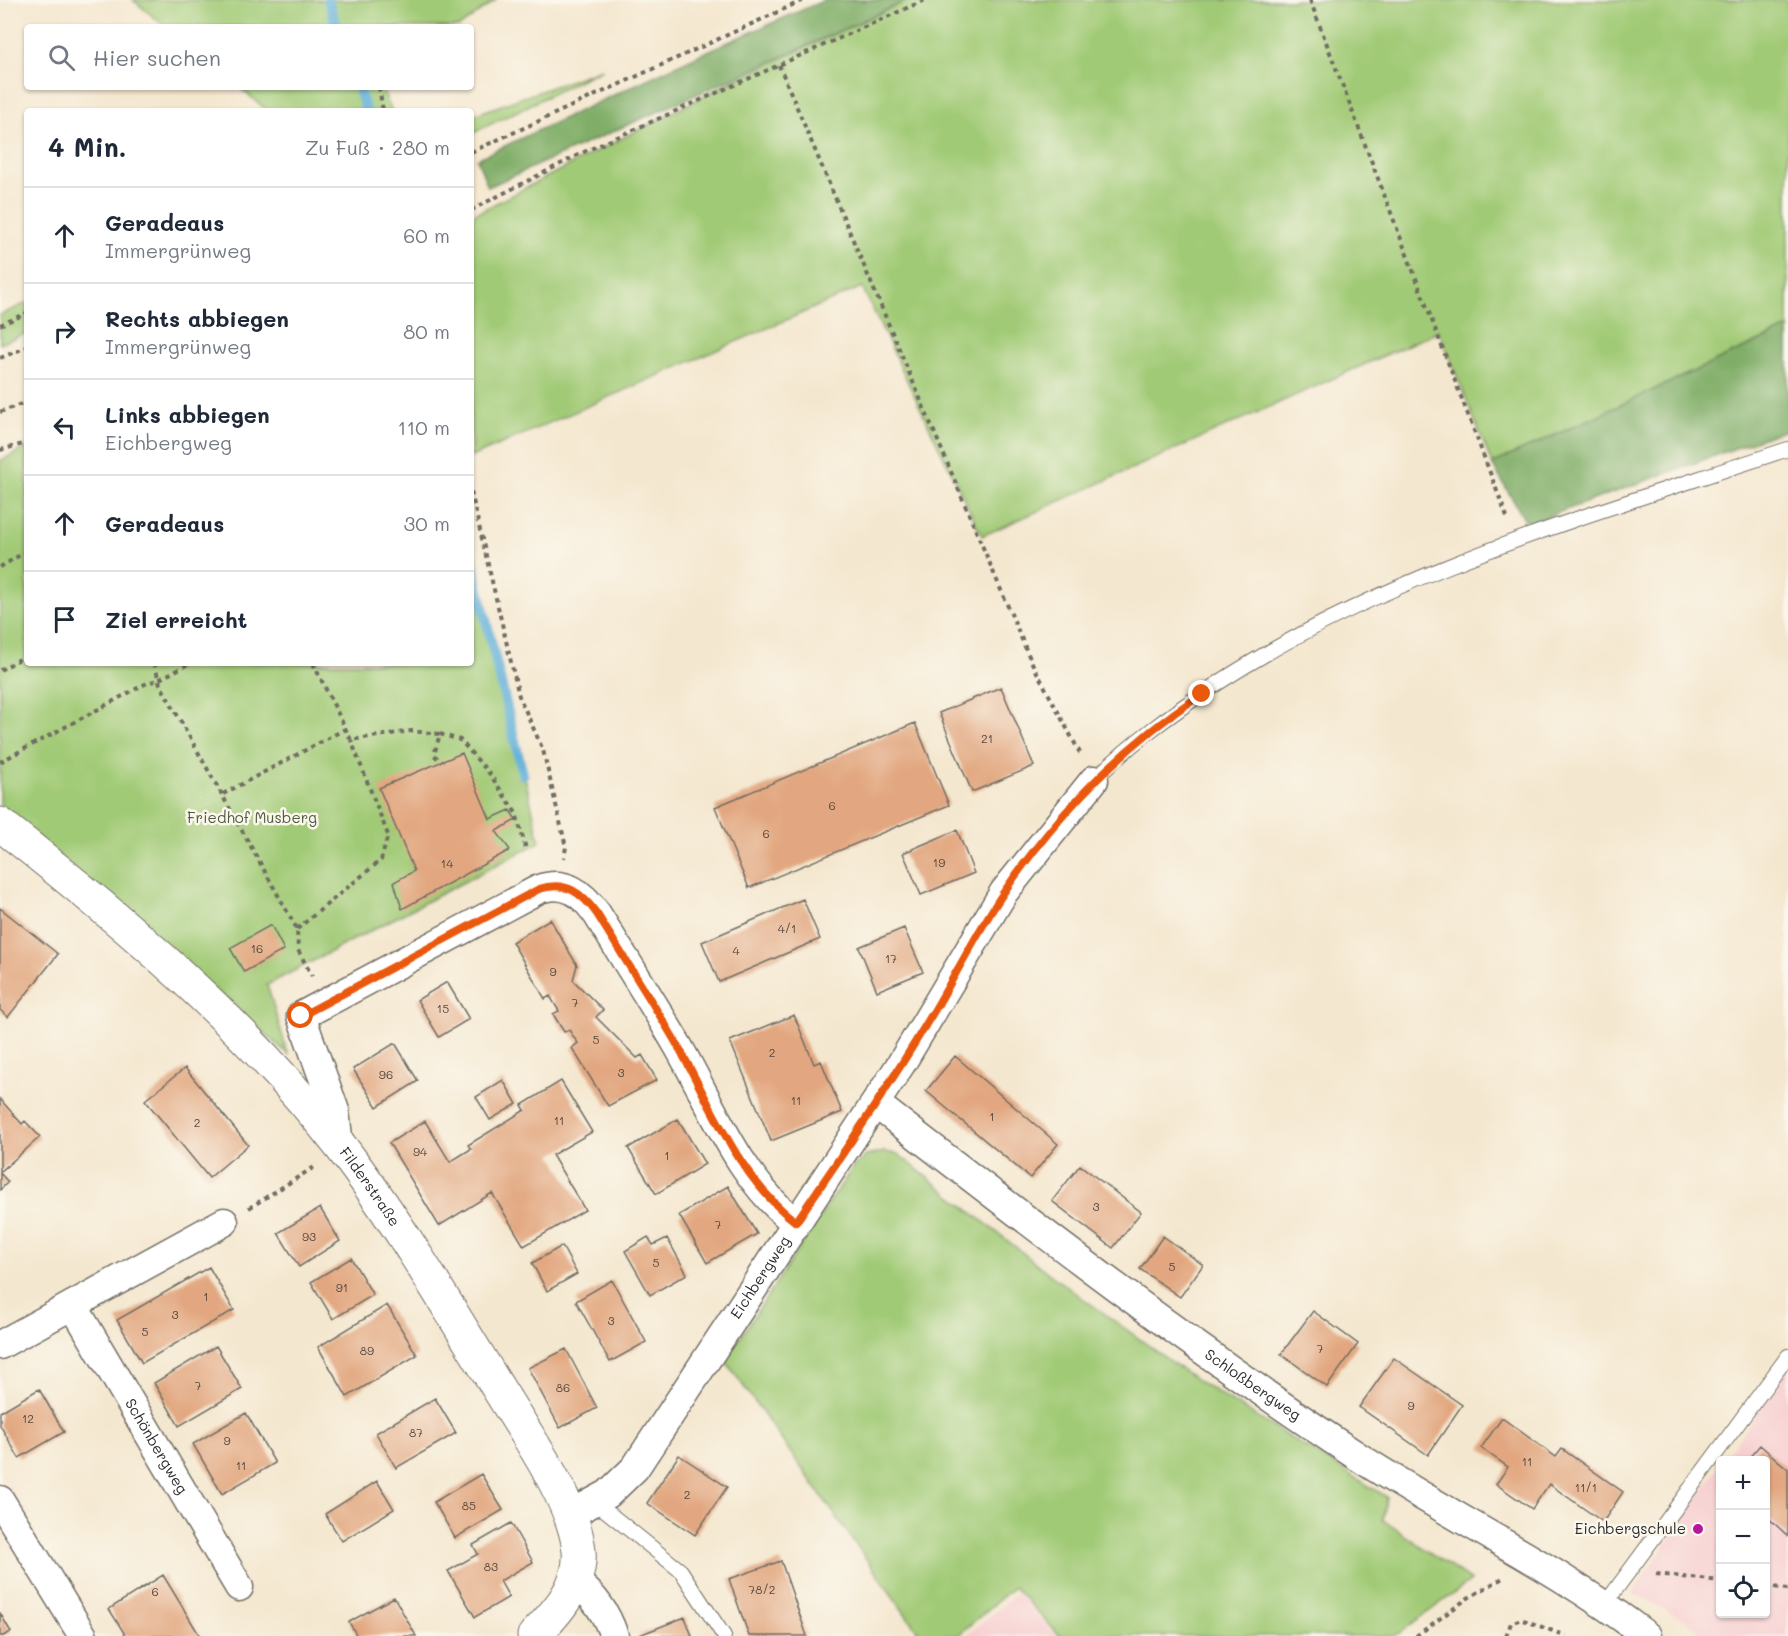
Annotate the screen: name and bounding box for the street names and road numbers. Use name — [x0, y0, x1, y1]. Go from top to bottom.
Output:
street label: Filderstraße — [335, 1143, 405, 1230]
street label: Eichbergweg — [725, 1231, 794, 1322]
street label: Schloßbergweg — [1201, 1344, 1305, 1425]
street label: Schönbergweg — [121, 1394, 193, 1498]

